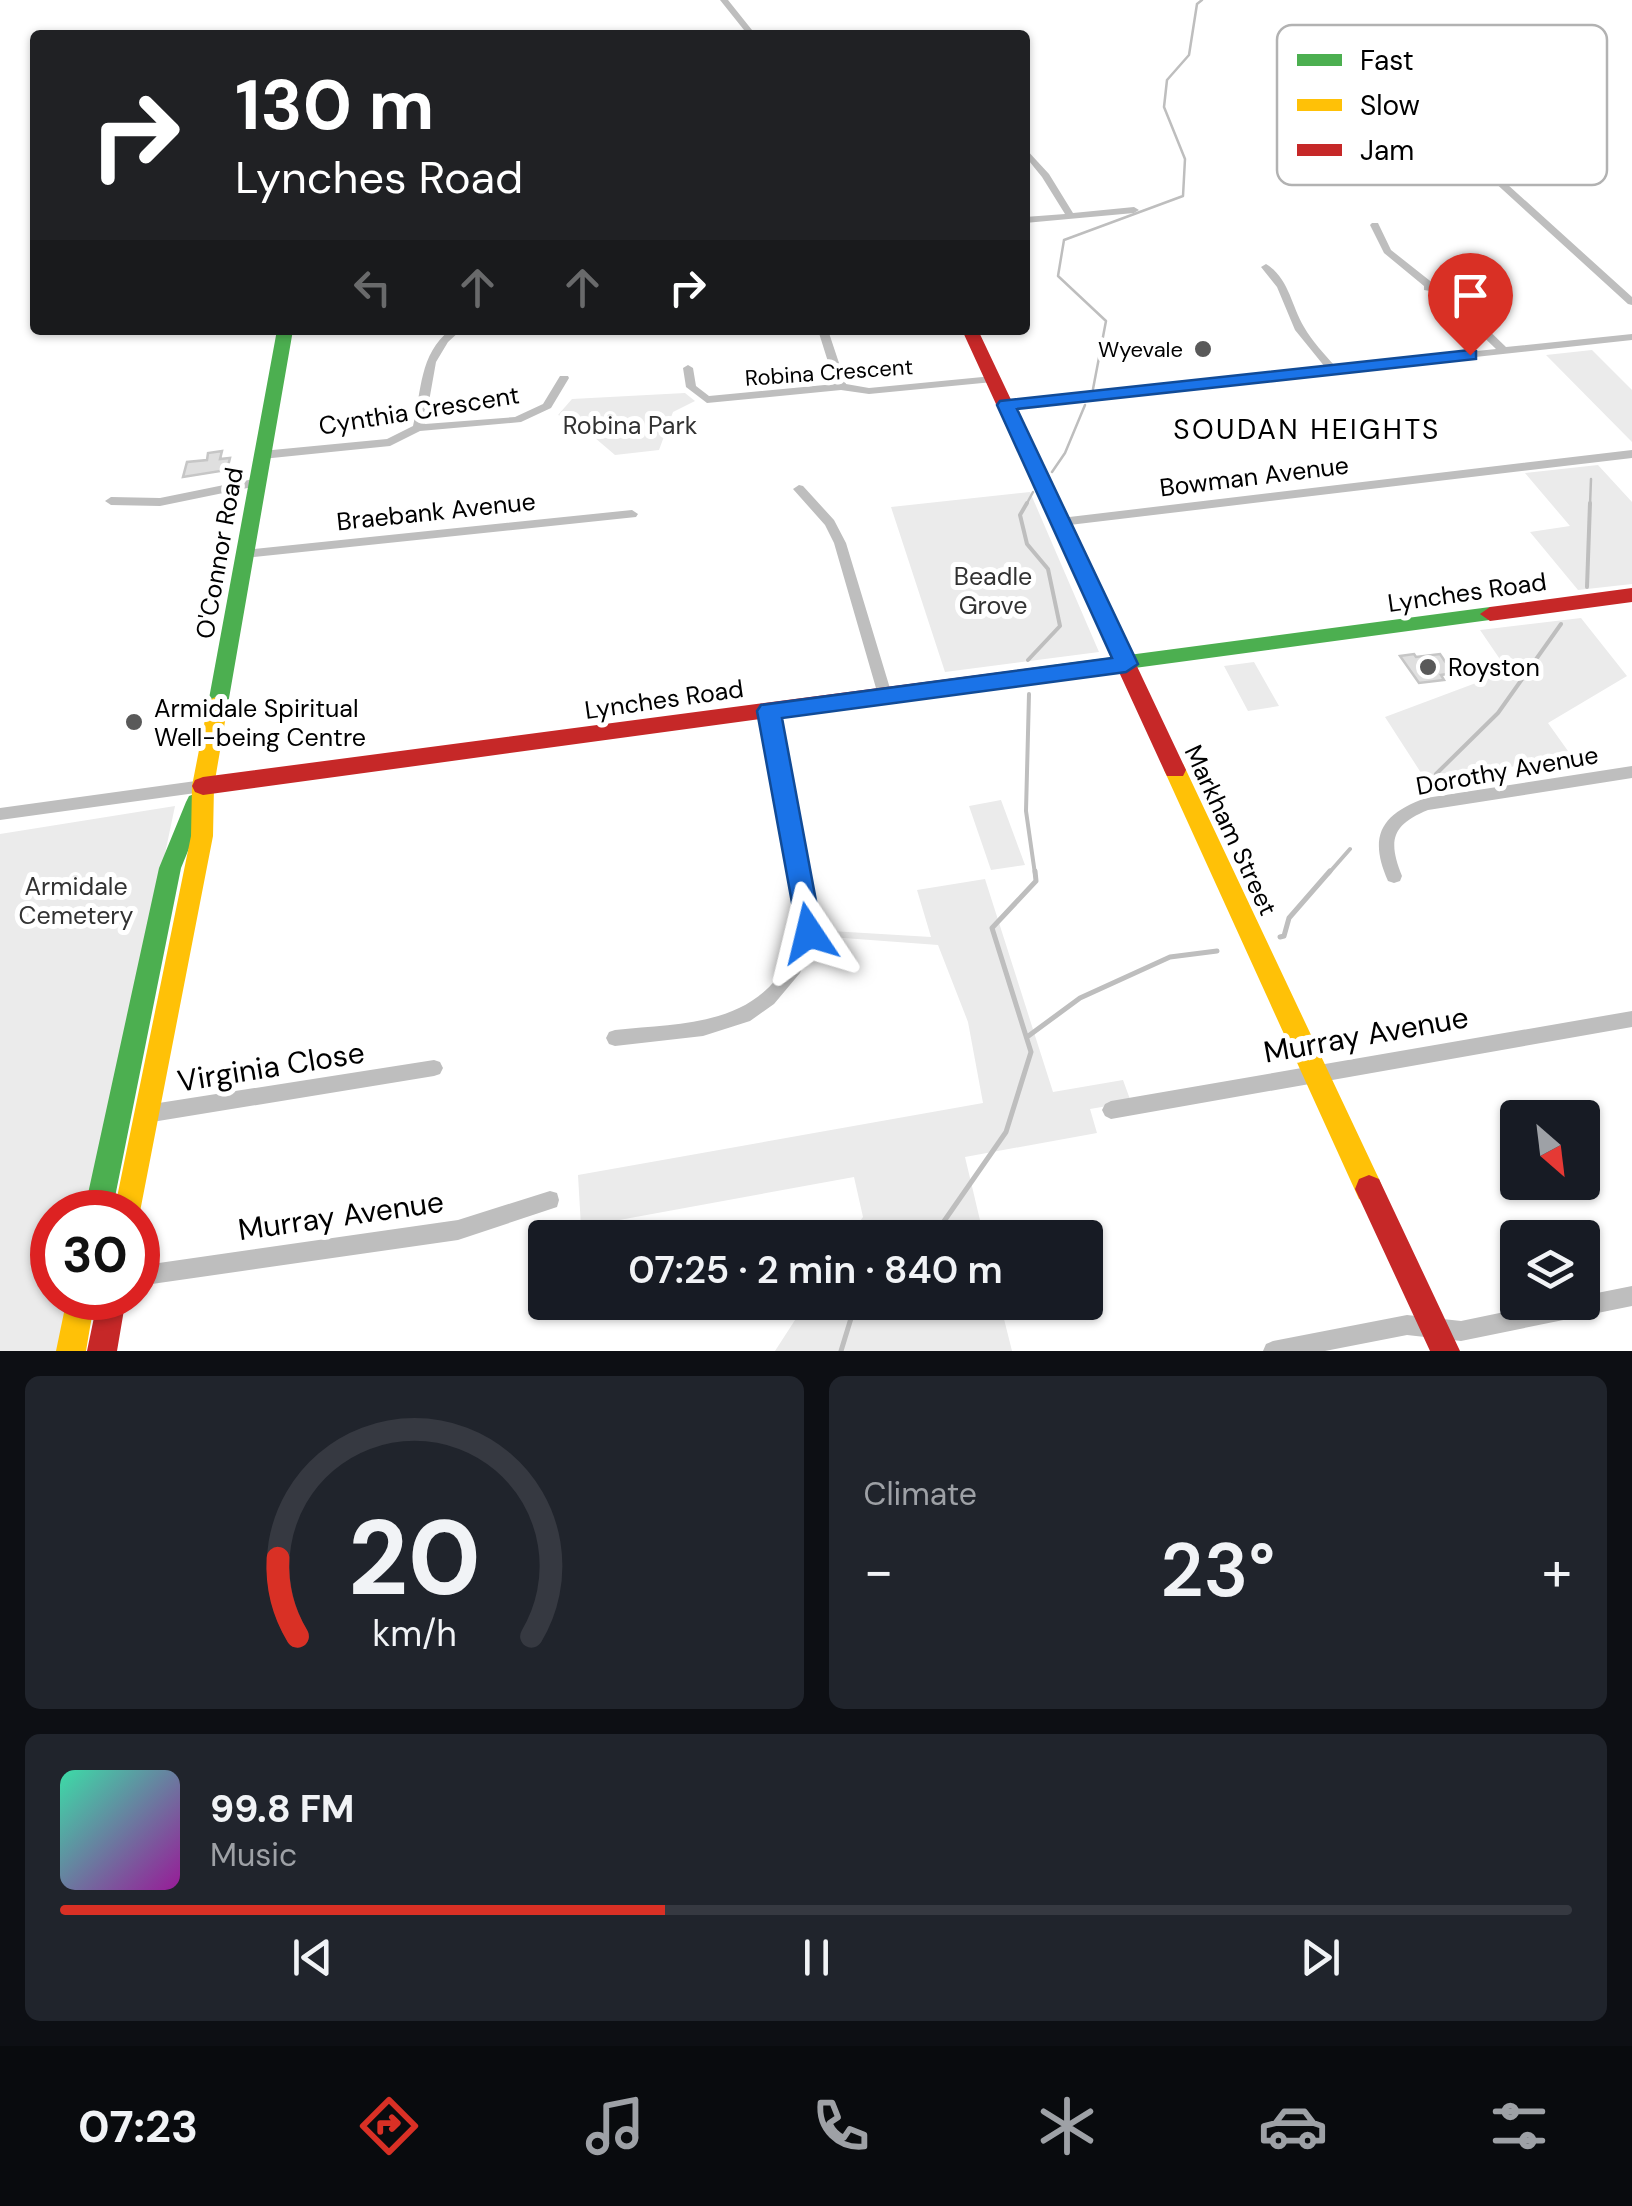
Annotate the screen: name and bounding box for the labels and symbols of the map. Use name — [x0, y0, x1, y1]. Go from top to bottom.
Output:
legend — [1277, 25, 1607, 185]
text: Fast — [1360, 42, 1414, 79]
text: Slow — [1360, 87, 1420, 124]
text: Jam — [1360, 132, 1414, 169]
pin — [1428, 253, 1513, 356]
place label: Wyevale — [1098, 335, 1183, 364]
marker: Wyevale — [1192, 338, 1214, 360]
street label: Robina Crescent — [744, 352, 914, 393]
street label: Cynthia Crescent — [316, 378, 522, 443]
park label: Robina Park — [563, 409, 698, 442]
district label: SOUDAN HEIGHTS — [1173, 411, 1441, 448]
street label: Bowman Avenue — [1158, 449, 1351, 504]
street label: O'Connor Road — [188, 465, 251, 641]
street label: Braebank Avenue — [335, 485, 537, 538]
park label: Beadle Grove — [954, 560, 1032, 622]
street label: Lynches Road — [1385, 565, 1549, 620]
place label: Royston — [1448, 651, 1540, 684]
marker: Royston — [1417, 656, 1439, 678]
street label: Lynches Road — [582, 672, 746, 727]
place label: Armidale Spiritual Well-being Centre — [154, 692, 366, 754]
marker: Armidale Spiritual Well-being Centre — [123, 711, 145, 733]
street label: Dorothy Avenue — [1413, 738, 1601, 803]
street label: Markham Street — [1177, 740, 1284, 921]
park label: Armidale Cemetery — [19, 870, 134, 932]
position arrow — [757, 881, 861, 985]
street label: Murray Avenue — [1261, 997, 1471, 1072]
street label: Virginia Close — [175, 1032, 367, 1101]
north arrow — [1500, 1100, 1600, 1200]
street label: Murray Avenue — [236, 1182, 446, 1249]
speed limit sign: 30 — [30, 1190, 160, 1320]

